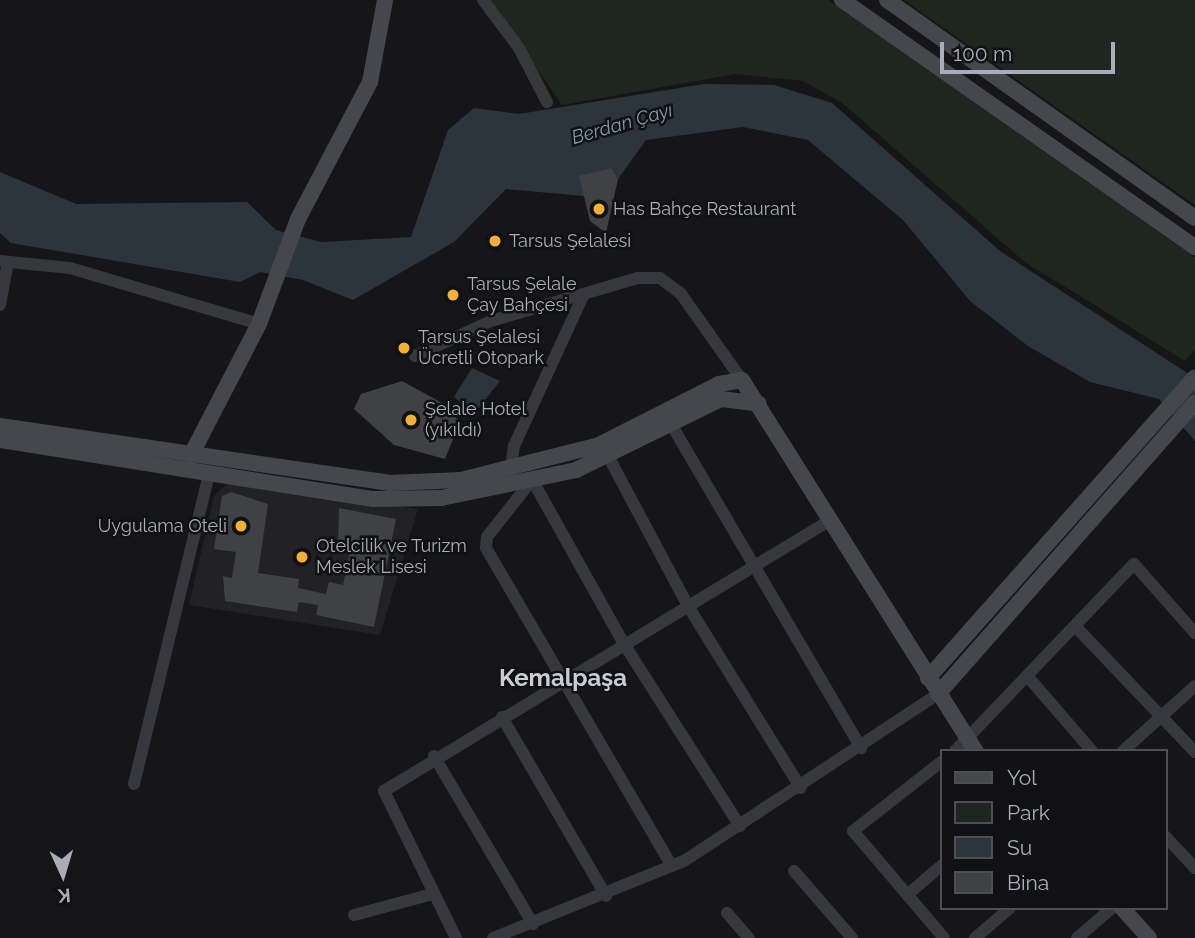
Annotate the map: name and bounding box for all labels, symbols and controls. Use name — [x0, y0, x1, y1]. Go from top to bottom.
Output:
scale bar — [943, 28, 1118, 72]
text: 100 m — [953, 41, 1012, 66]
water label: Berdan Çayı — [569, 99, 675, 149]
place label: Has Bahçe Restaurant — [613, 198, 796, 220]
marker: Has Bahçe Restaurant — [591, 201, 607, 217]
place label: Tarsus Şelalesi — [509, 230, 631, 252]
marker: Tarsus Şelalesi — [487, 233, 503, 249]
place label: Tarsus Şelale Çay Bahçesi — [467, 274, 577, 316]
marker: Tarsus Şelale Çay Bahçesi — [445, 287, 461, 303]
place label: Tarsus Şelalesi Ücretli Otopark — [418, 327, 544, 370]
marker: Tarsus Şelalesi Ücretli Otopark — [396, 340, 412, 356]
place label: Şelale Hotel (yıkıldı) — [425, 399, 526, 442]
marker: Şelale Hotel (yıkıldı) — [403, 412, 419, 428]
place label: Uygulama Oteli — [98, 515, 227, 537]
marker: Uygulama Oteli — [233, 518, 249, 534]
place label: Otelcilik ve Turizm Meslek Lisesi — [316, 536, 468, 578]
marker: Otelcilik ve Turizm Meslek Lisesi — [294, 549, 310, 565]
district label: Kemalpaşa — [499, 664, 627, 692]
legend — [940, 749, 1167, 910]
text: Yol — [1007, 765, 1037, 790]
text: Park — [1007, 800, 1050, 825]
text: Su — [1007, 835, 1032, 860]
north arrow — [28, 840, 98, 910]
text: Bina — [1007, 870, 1049, 895]
text: K — [57, 885, 72, 907]

